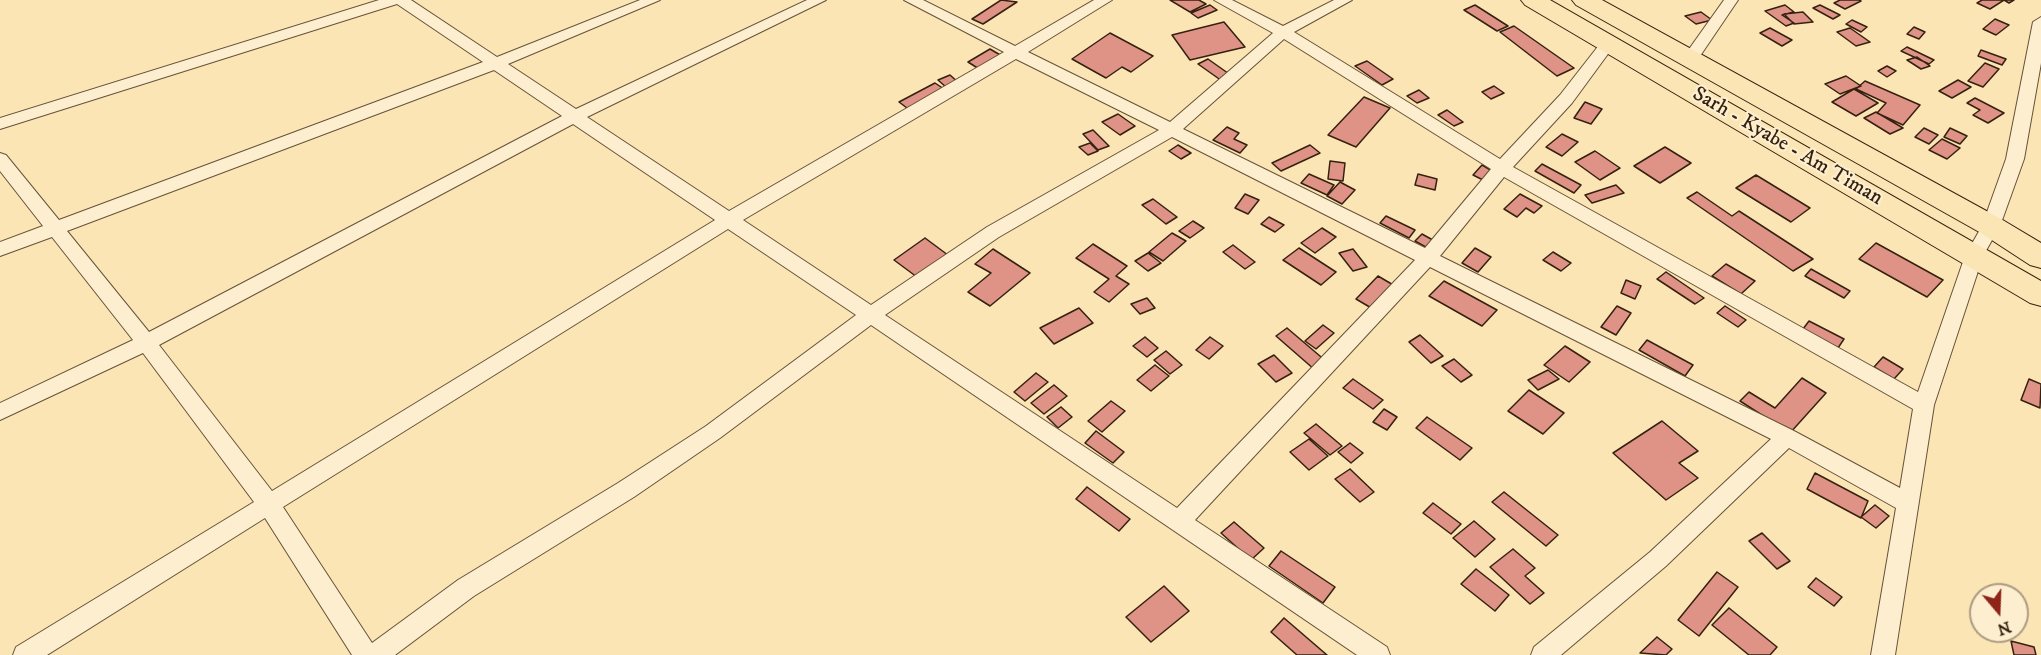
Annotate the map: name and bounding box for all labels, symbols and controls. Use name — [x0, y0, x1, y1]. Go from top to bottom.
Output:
street label: Sarh - Kyabe - Am Timan — [1687, 82, 1887, 212]
north arrow — [1969, 583, 2029, 643]
text: N — [1995, 617, 2014, 640]

